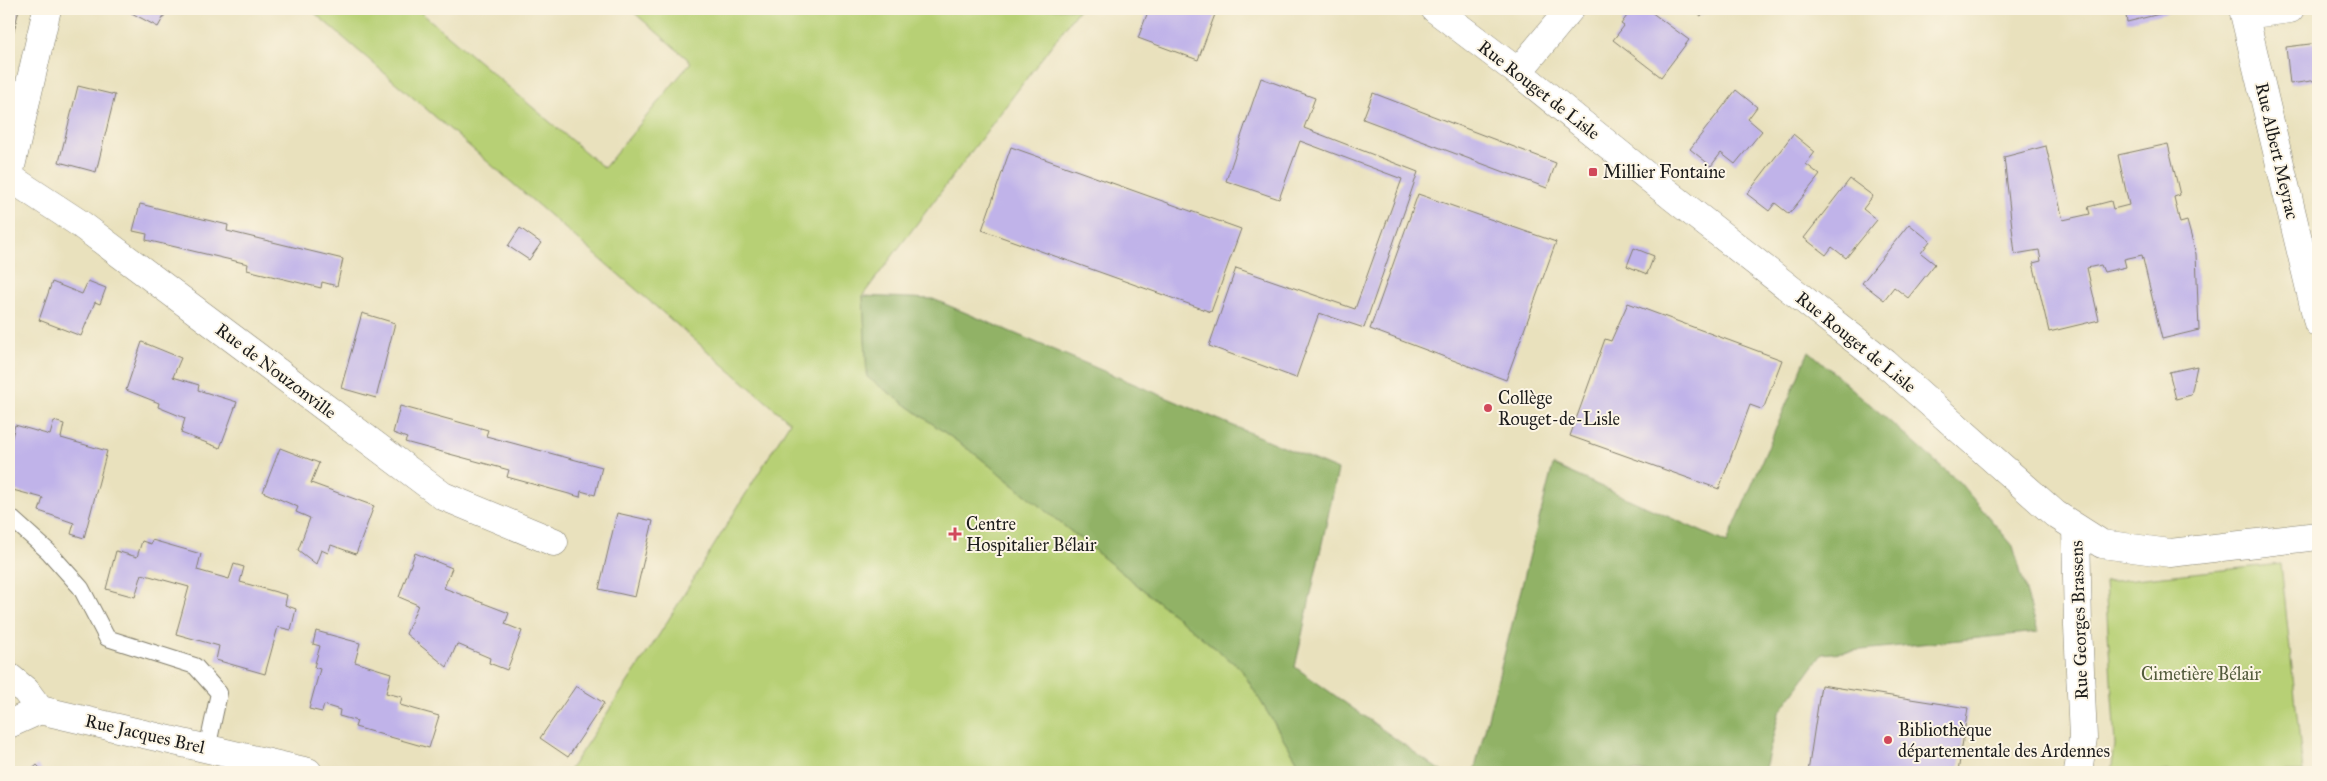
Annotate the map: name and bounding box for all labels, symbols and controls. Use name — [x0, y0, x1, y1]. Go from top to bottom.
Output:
street label: Rue Rouget de Lisle — [1473, 36, 1604, 145]
street label: Rue Albert Meyrac — [2251, 80, 2304, 222]
place label: Millier Fontaine — [1603, 161, 1726, 183]
marker: Millier Fontaine — [1587, 166, 1599, 178]
street label: Rue Rouget de Lisle — [1791, 287, 1921, 398]
street label: Rue de Nouzonville — [211, 318, 341, 424]
place label: Collège Rouget-de-Lisle — [1498, 387, 1620, 431]
marker: Collège Rouget-de-Lisle — [1482, 402, 1494, 414]
place label: Centre Hospitalier Bélair — [966, 513, 1097, 556]
marker: Centre Hospitalier Bélair — [948, 527, 962, 541]
street label: Rue Georges Brassens — [2065, 540, 2094, 700]
park label: Cimetière Bélair — [2141, 663, 2261, 685]
street label: Rue Jacques Brel — [83, 710, 207, 759]
place label: Bibliothèque départementale des Ardennes — [1898, 719, 2110, 762]
marker: Bibliothèque départementale des Ardennes — [1882, 734, 1894, 746]

